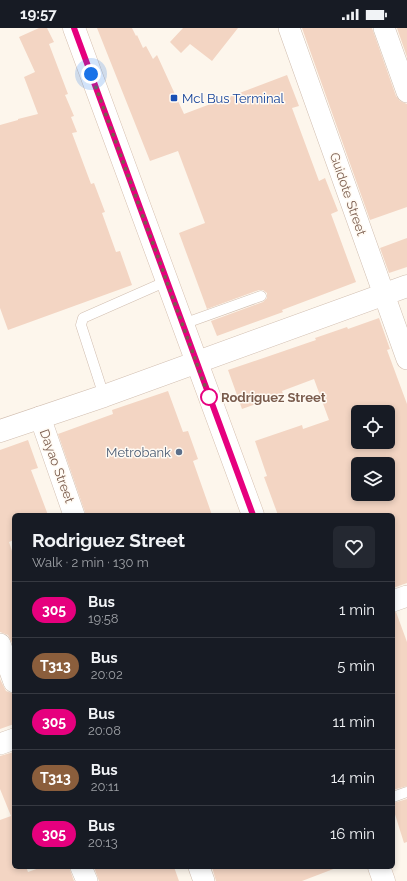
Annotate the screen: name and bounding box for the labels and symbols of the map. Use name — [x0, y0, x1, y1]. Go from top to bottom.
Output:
your location — [81, 64, 101, 84]
place label: Mcl Bus Terminal — [182, 91, 285, 106]
marker: Mcl Bus Terminal — [169, 93, 179, 103]
street label: Guidote Street — [327, 151, 369, 238]
marker: Rodriguez Street — [200, 388, 218, 406]
place label: Rodriguez Street — [221, 390, 326, 405]
street label: Dayao Street — [37, 427, 77, 505]
place label: Metrobank — [106, 445, 171, 460]
marker: Metrobank — [174, 447, 184, 457]

